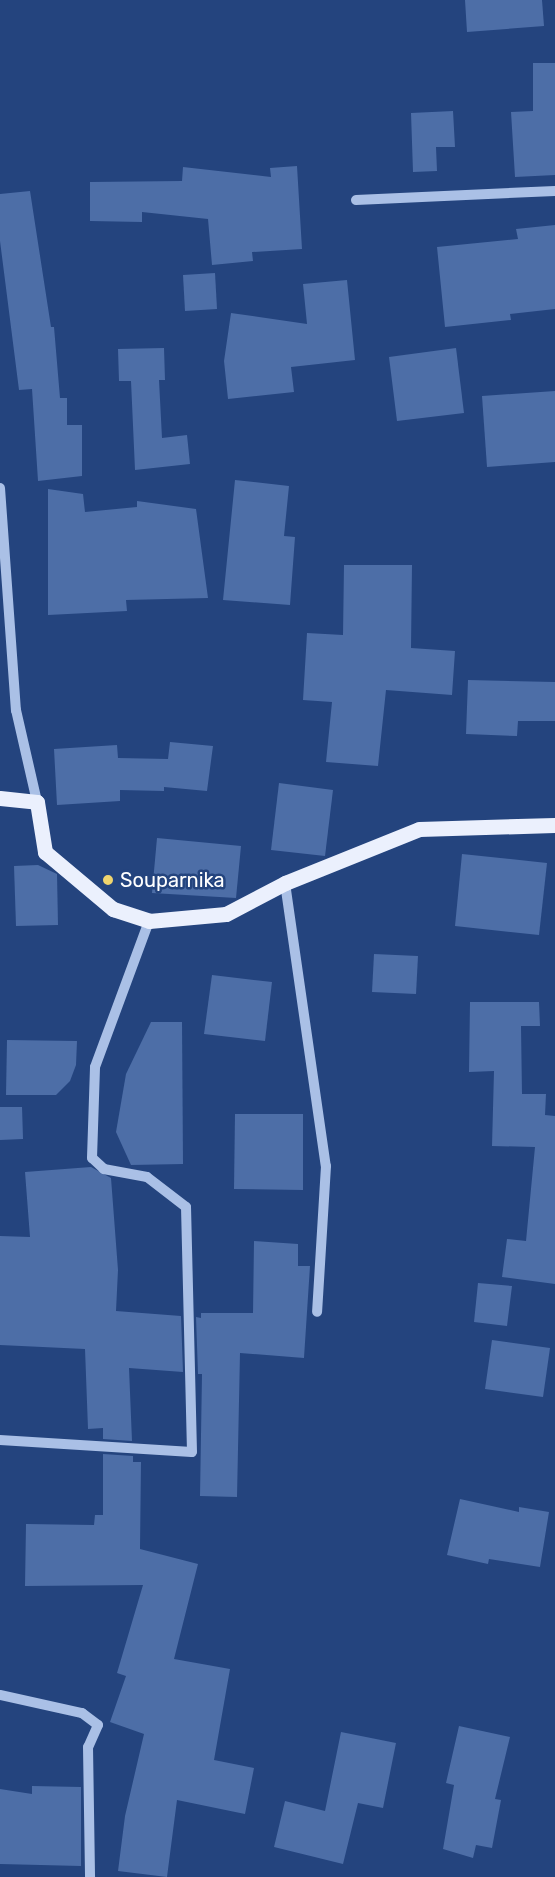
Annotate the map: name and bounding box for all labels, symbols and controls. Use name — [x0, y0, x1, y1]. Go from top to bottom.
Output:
place label: Souparnika — [120, 868, 225, 892]
marker: Souparnika — [101, 873, 115, 887]

